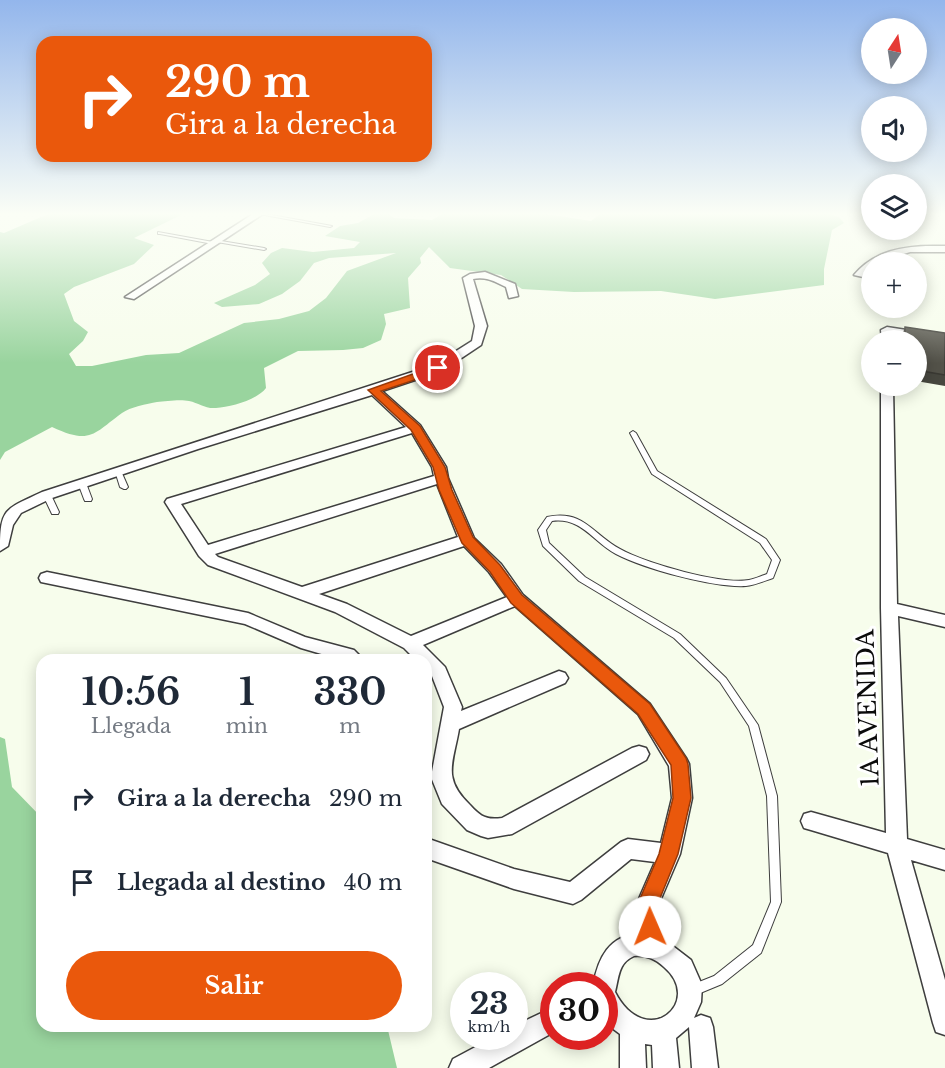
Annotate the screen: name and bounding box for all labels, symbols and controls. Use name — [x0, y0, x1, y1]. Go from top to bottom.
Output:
north arrow — [861, 18, 927, 84]
map controls — [861, 18, 927, 396]
text: 290 m — [165, 56, 310, 108]
icon: right — [66, 60, 144, 138]
button: sound — [861, 96, 927, 162]
text: Gira a la derecha — [165, 108, 396, 141]
button: layers — [861, 174, 927, 240]
button: + — [861, 252, 927, 318]
button: − — [861, 330, 927, 396]
pin — [412, 342, 463, 393]
icon: arrive — [421, 351, 454, 384]
street label: 1A AVENIDA — [850, 628, 885, 787]
text: 10:56 — [82, 670, 180, 715]
text: 1 — [239, 670, 255, 715]
text: 330 — [313, 670, 386, 715]
text: Llegada — [91, 714, 171, 738]
text: min — [226, 714, 268, 738]
text: m — [339, 714, 361, 738]
icon: right — [66, 782, 99, 815]
text: Gira a la derecha — [117, 785, 311, 812]
text: 290 m — [329, 785, 402, 812]
icon: arrive — [66, 866, 99, 899]
text: Llegada al destino — [117, 869, 326, 896]
text: 40 m — [344, 869, 402, 896]
position arrow — [618, 895, 682, 959]
button: Salir — [66, 951, 402, 1020]
speed limit sign: 30 — [540, 972, 618, 1050]
text: 23 — [470, 985, 508, 1022]
text: km/h — [468, 1017, 510, 1036]

